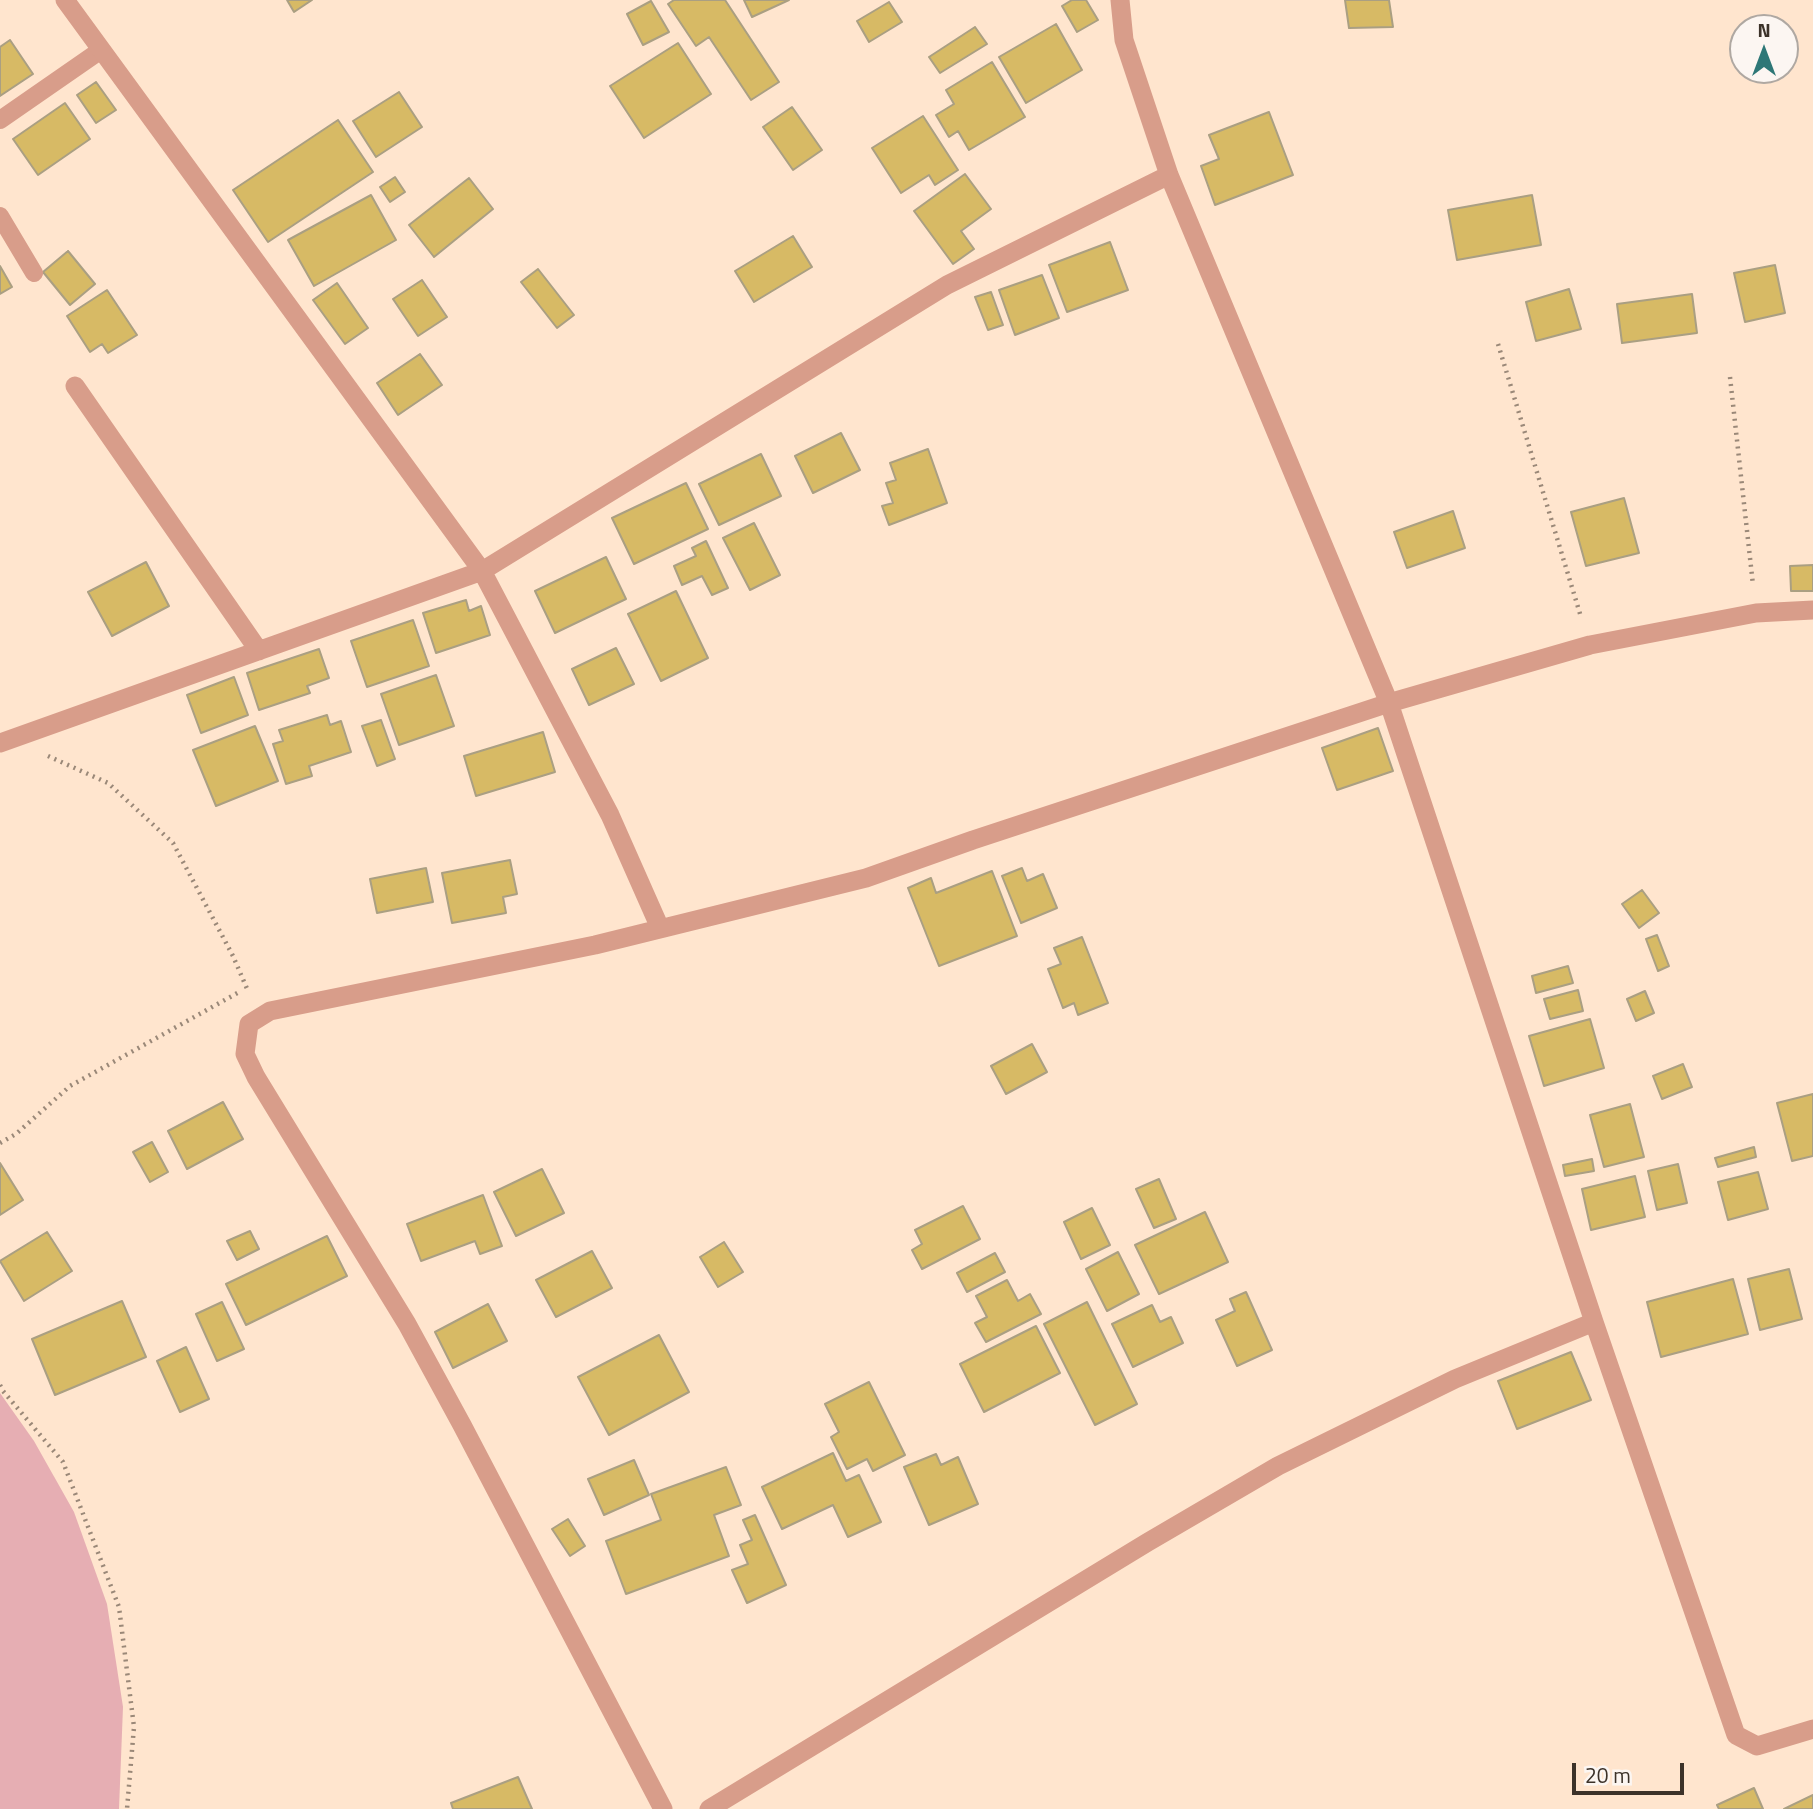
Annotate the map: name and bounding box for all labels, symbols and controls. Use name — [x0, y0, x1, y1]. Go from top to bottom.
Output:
north arrow — [1729, 14, 1799, 84]
text: N — [1757, 15, 1771, 44]
scale bar — [1575, 1750, 1687, 1794]
text: 20 m — [1585, 1759, 1631, 1791]

